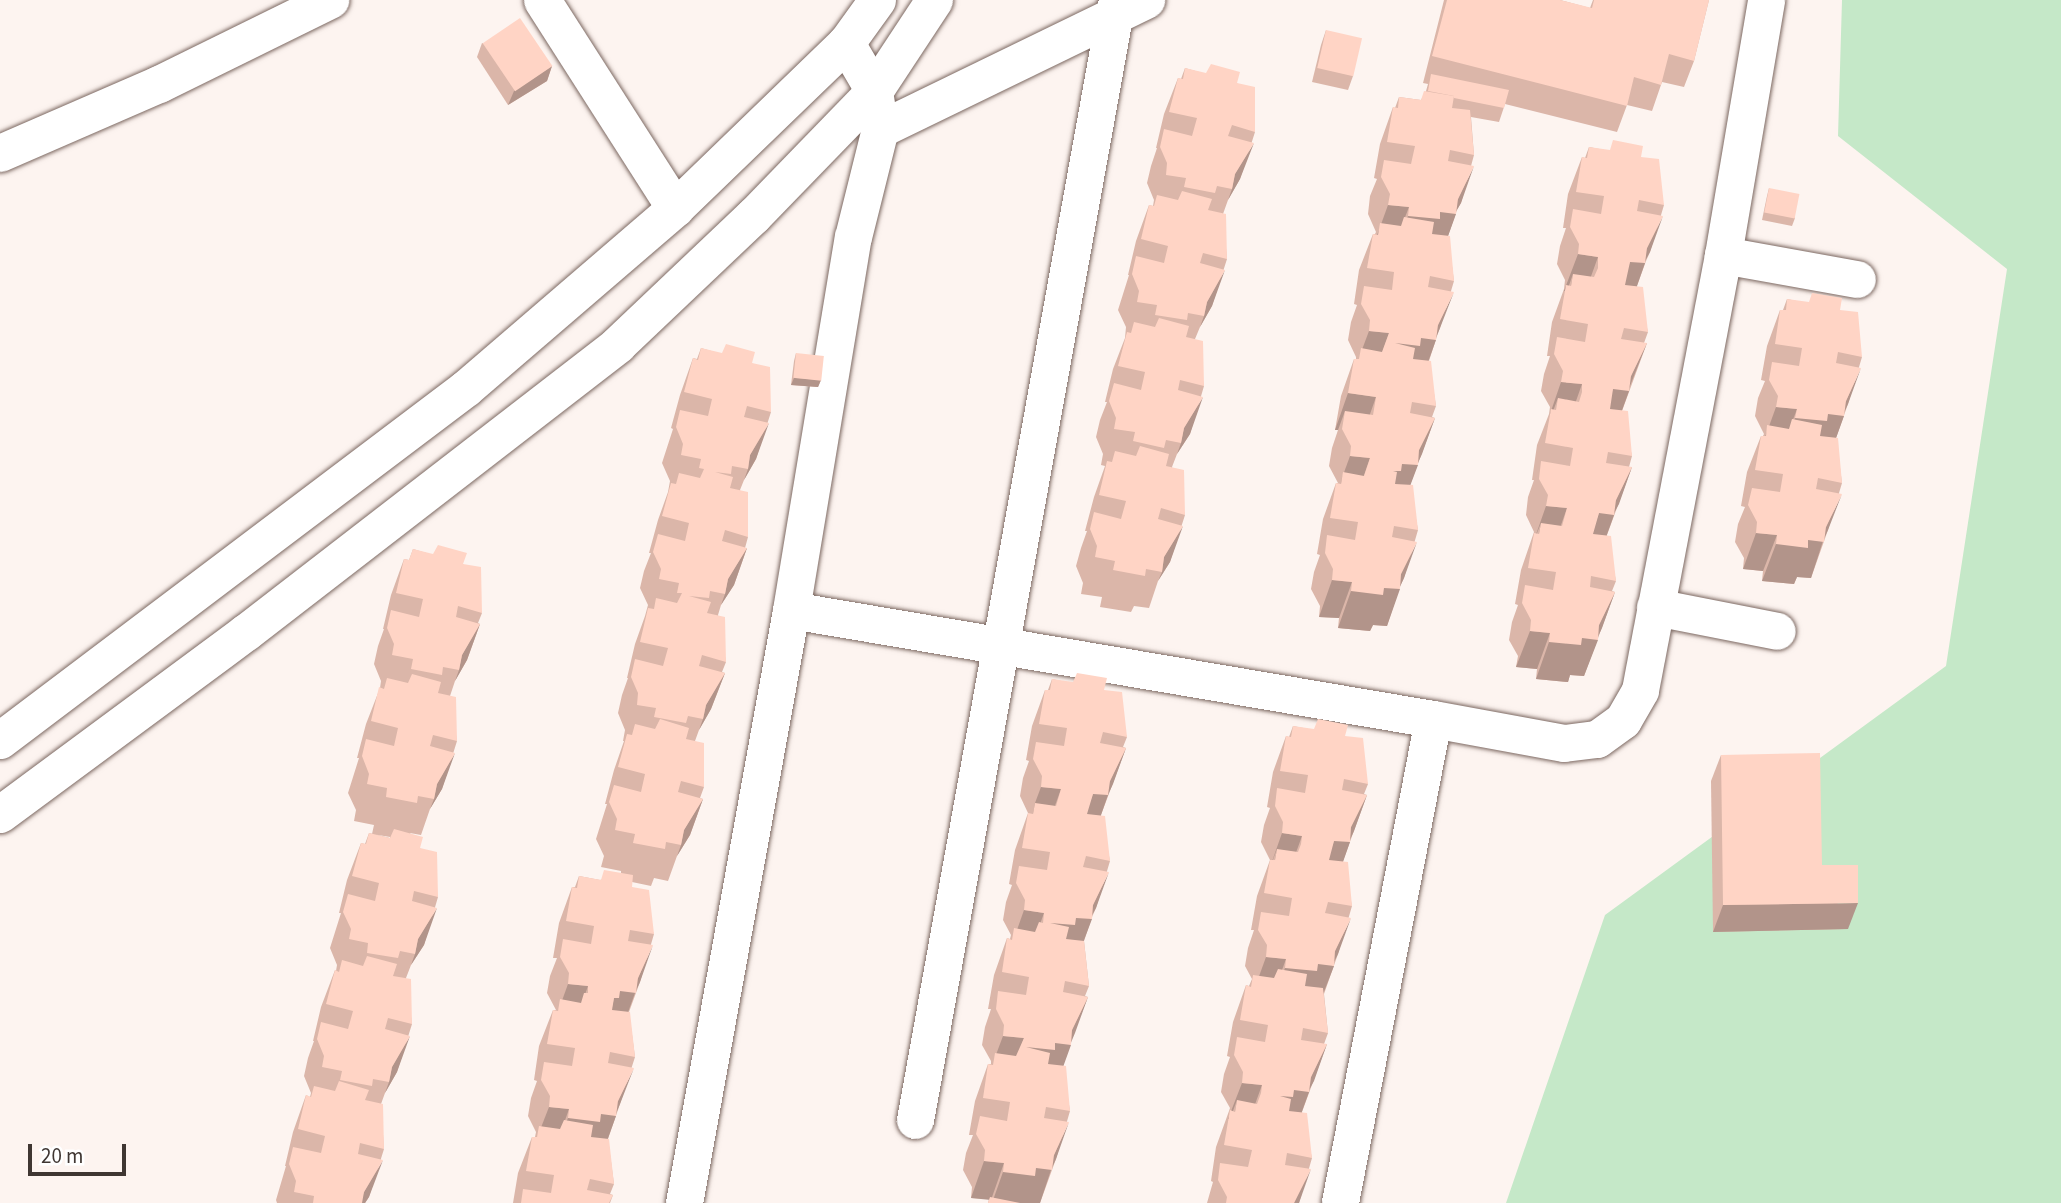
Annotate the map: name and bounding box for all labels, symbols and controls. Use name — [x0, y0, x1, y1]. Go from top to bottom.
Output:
scale bar — [32, 1130, 130, 1174]
text: 20 m — [41, 1141, 83, 1171]

